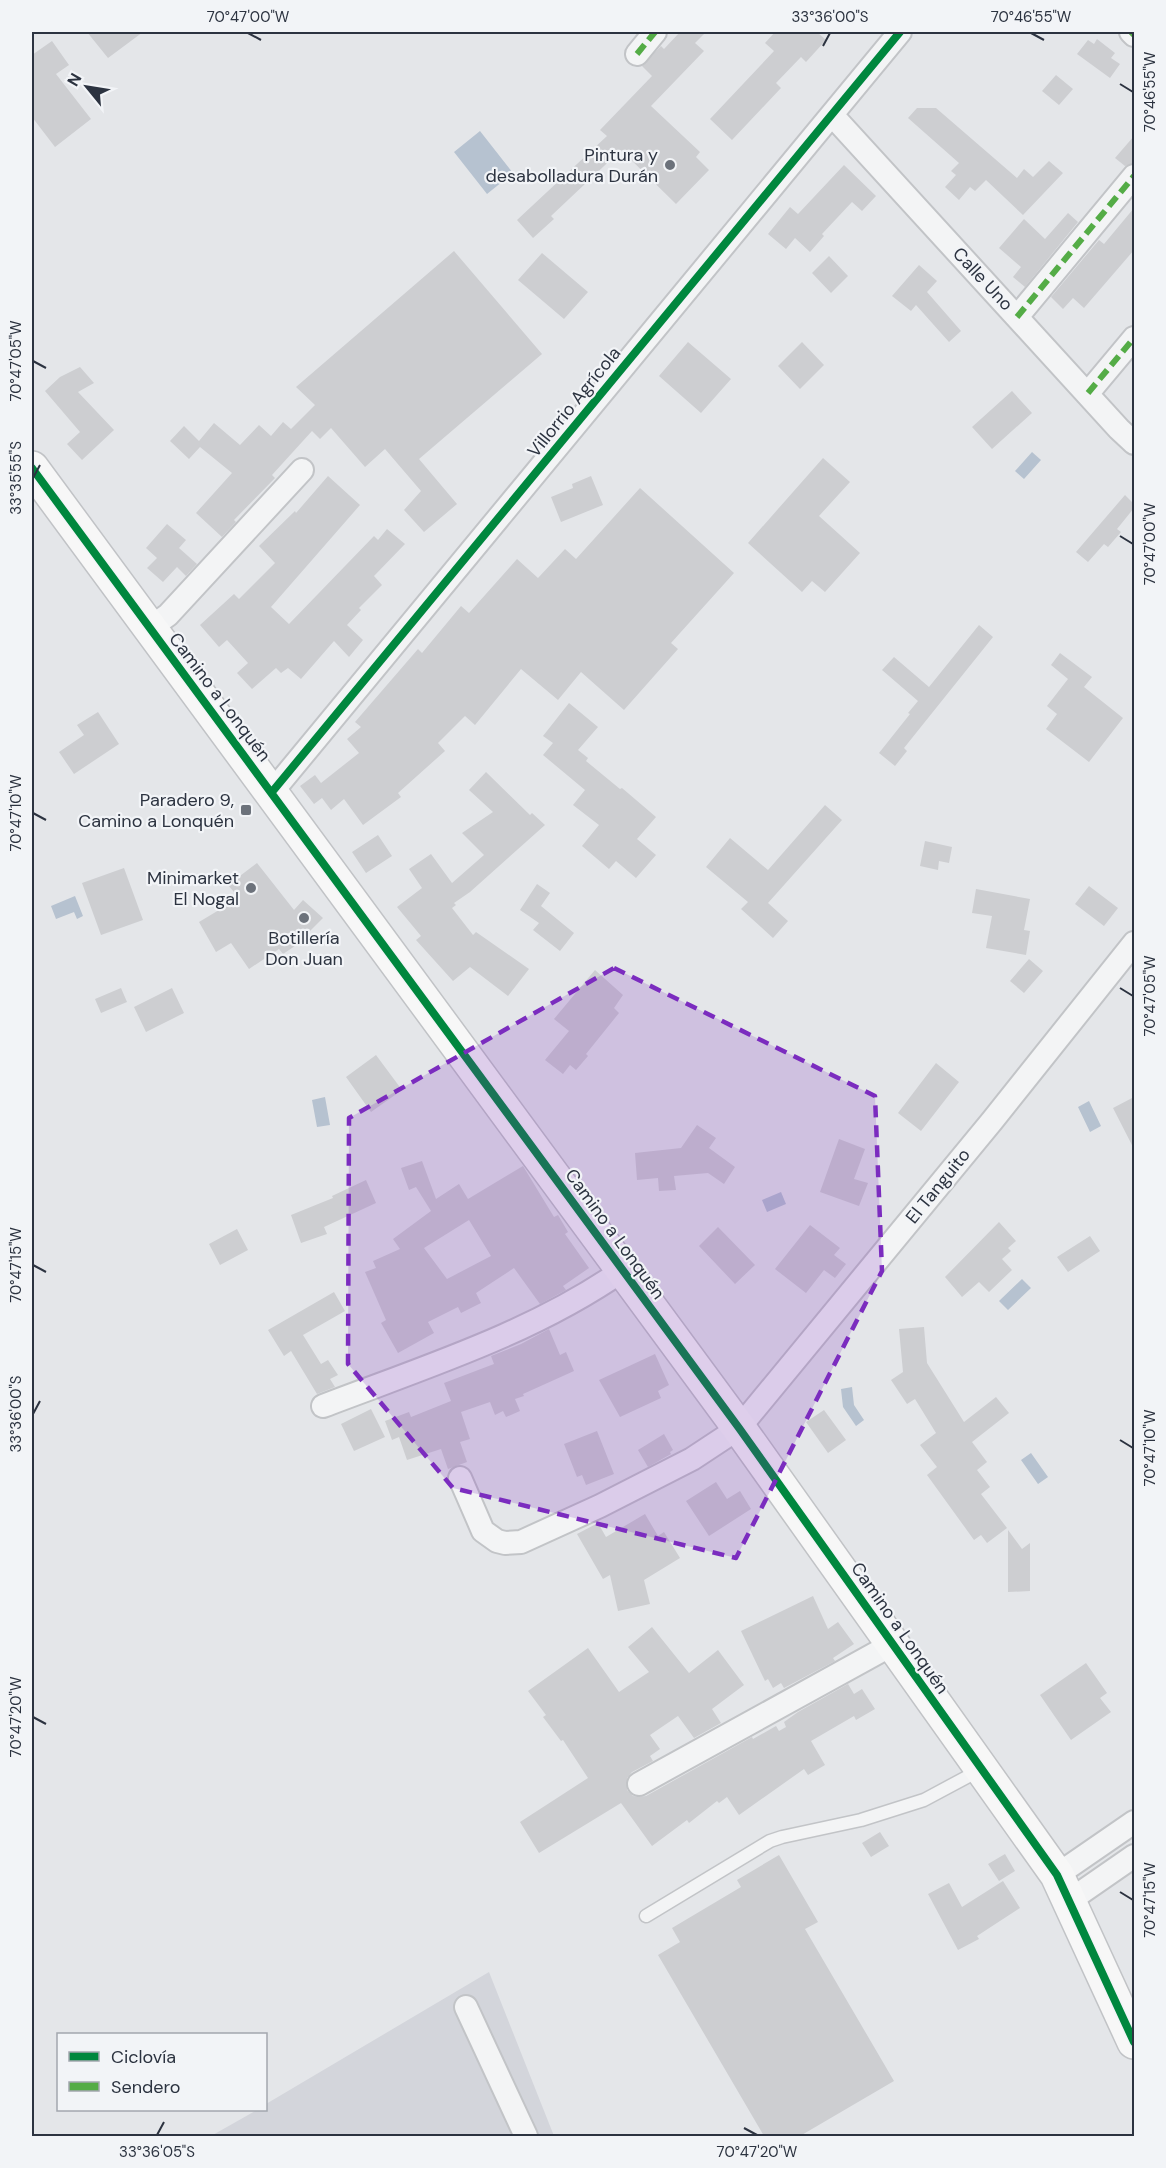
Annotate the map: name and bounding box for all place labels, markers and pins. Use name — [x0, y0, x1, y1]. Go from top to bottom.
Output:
place label: Pintura y desabolladura Durán — [486, 143, 658, 188]
marker: Pintura y desabolladura Durán — [663, 158, 677, 172]
place label: Paradero 9, Camino a Lonquén — [78, 788, 234, 833]
marker: Paradero 9, Camino a Lonquén — [239, 803, 253, 817]
place label: Minimarket El Nogal — [147, 866, 239, 911]
marker: Minimarket El Nogal — [244, 881, 258, 895]
marker: Botillería Don Juan — [297, 911, 311, 925]
place label: Botillería Don Juan — [265, 926, 343, 971]

